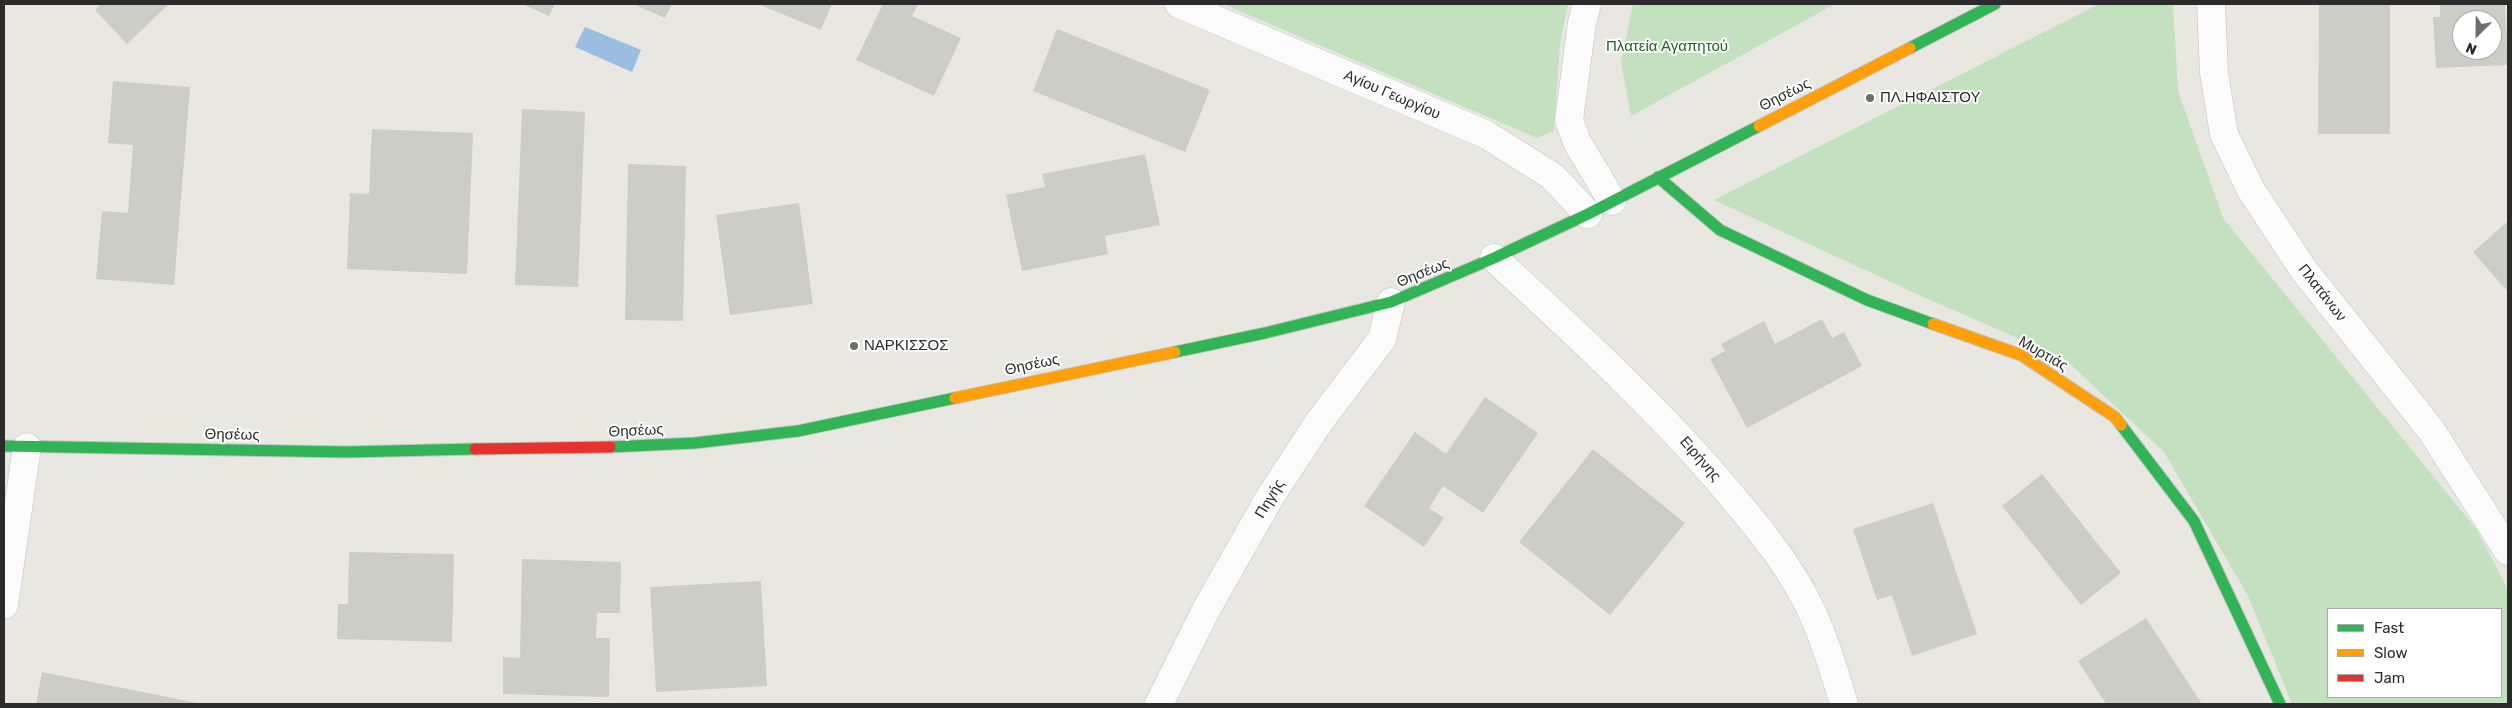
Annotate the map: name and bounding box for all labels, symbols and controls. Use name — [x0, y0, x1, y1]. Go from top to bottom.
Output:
north arrow — [2452, 10, 2502, 60]
park label: Πλατεία Αγαπητού — [1606, 38, 1728, 56]
text: N — [2463, 39, 2479, 58]
street label: Αγίου Γεωργίου — [1341, 67, 1443, 123]
street label: Θησέως — [1756, 75, 1814, 115]
place label: ΠΛ.ΗΦΑΙΣΤΟΥ — [1880, 89, 1981, 107]
marker: ΠΛ.ΗΦΑΙΣΤΟΥ — [1864, 92, 1876, 104]
street label: Θησέως — [1394, 254, 1452, 292]
street label: Πλατάνων — [2294, 261, 2350, 325]
street label: Μυρτιάς — [2015, 333, 2071, 375]
place label: ΝΑΡΚΙΣΣΟΣ — [864, 337, 948, 355]
marker: ΝΑΡΚΙΣΣΟΣ — [848, 340, 860, 352]
street label: Θησέως — [1003, 350, 1061, 380]
street label: Θησέως — [608, 421, 664, 441]
street label: Θησέως — [204, 426, 260, 444]
street label: Ειρήνης — [1676, 433, 1724, 485]
street label: Πηγής — [1251, 476, 1289, 522]
legend — [2327, 608, 2502, 698]
text: Fast — [2374, 619, 2404, 637]
text: Slow — [2374, 644, 2407, 662]
text: Jam — [2374, 669, 2405, 687]

